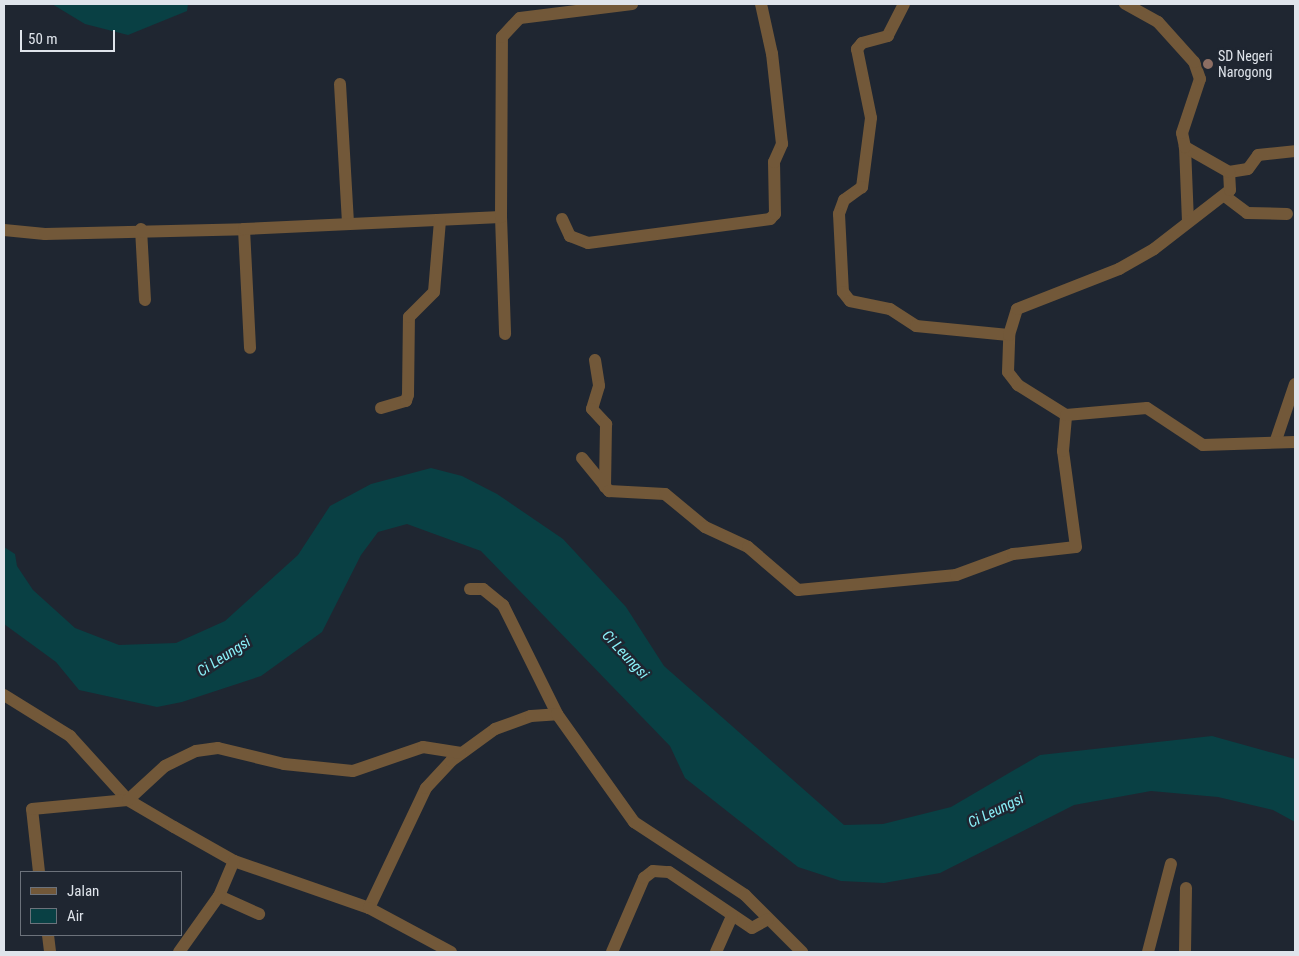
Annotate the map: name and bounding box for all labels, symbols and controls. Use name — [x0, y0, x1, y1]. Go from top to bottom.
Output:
scale bar — [22, 20, 118, 52]
text: 50 m — [28, 30, 58, 48]
place label: SD Negeri Narogong — [1218, 48, 1273, 80]
marker: SD Negeri Narogong — [1202, 58, 1214, 70]
water label: Ci Leungsi — [598, 627, 652, 683]
water label: Ci Leungsi — [194, 633, 254, 681]
water label: Ci Leungsi — [965, 790, 1027, 832]
legend — [20, 871, 182, 936]
text: Jalan — [67, 882, 99, 900]
text: Air — [67, 907, 84, 925]

